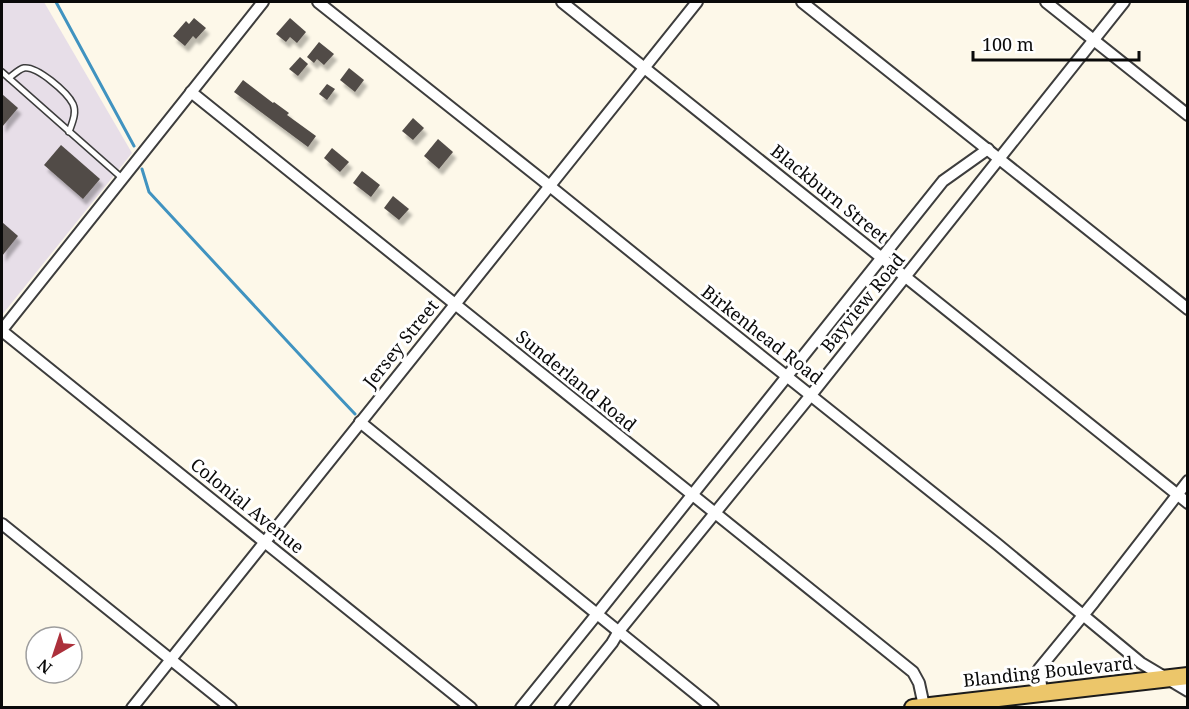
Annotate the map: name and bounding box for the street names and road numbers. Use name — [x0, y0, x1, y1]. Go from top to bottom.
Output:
street label: Blackburn Street — [766, 138, 893, 248]
street label: Bayview Road — [815, 248, 910, 357]
street label: Birkenhead Road — [697, 279, 828, 389]
street label: Jersey Street — [356, 294, 443, 393]
street label: Sunderland Road — [511, 324, 642, 436]
street label: Colonial Avenue — [186, 452, 309, 558]
street label: Blanding Boulevard — [962, 650, 1134, 692]

